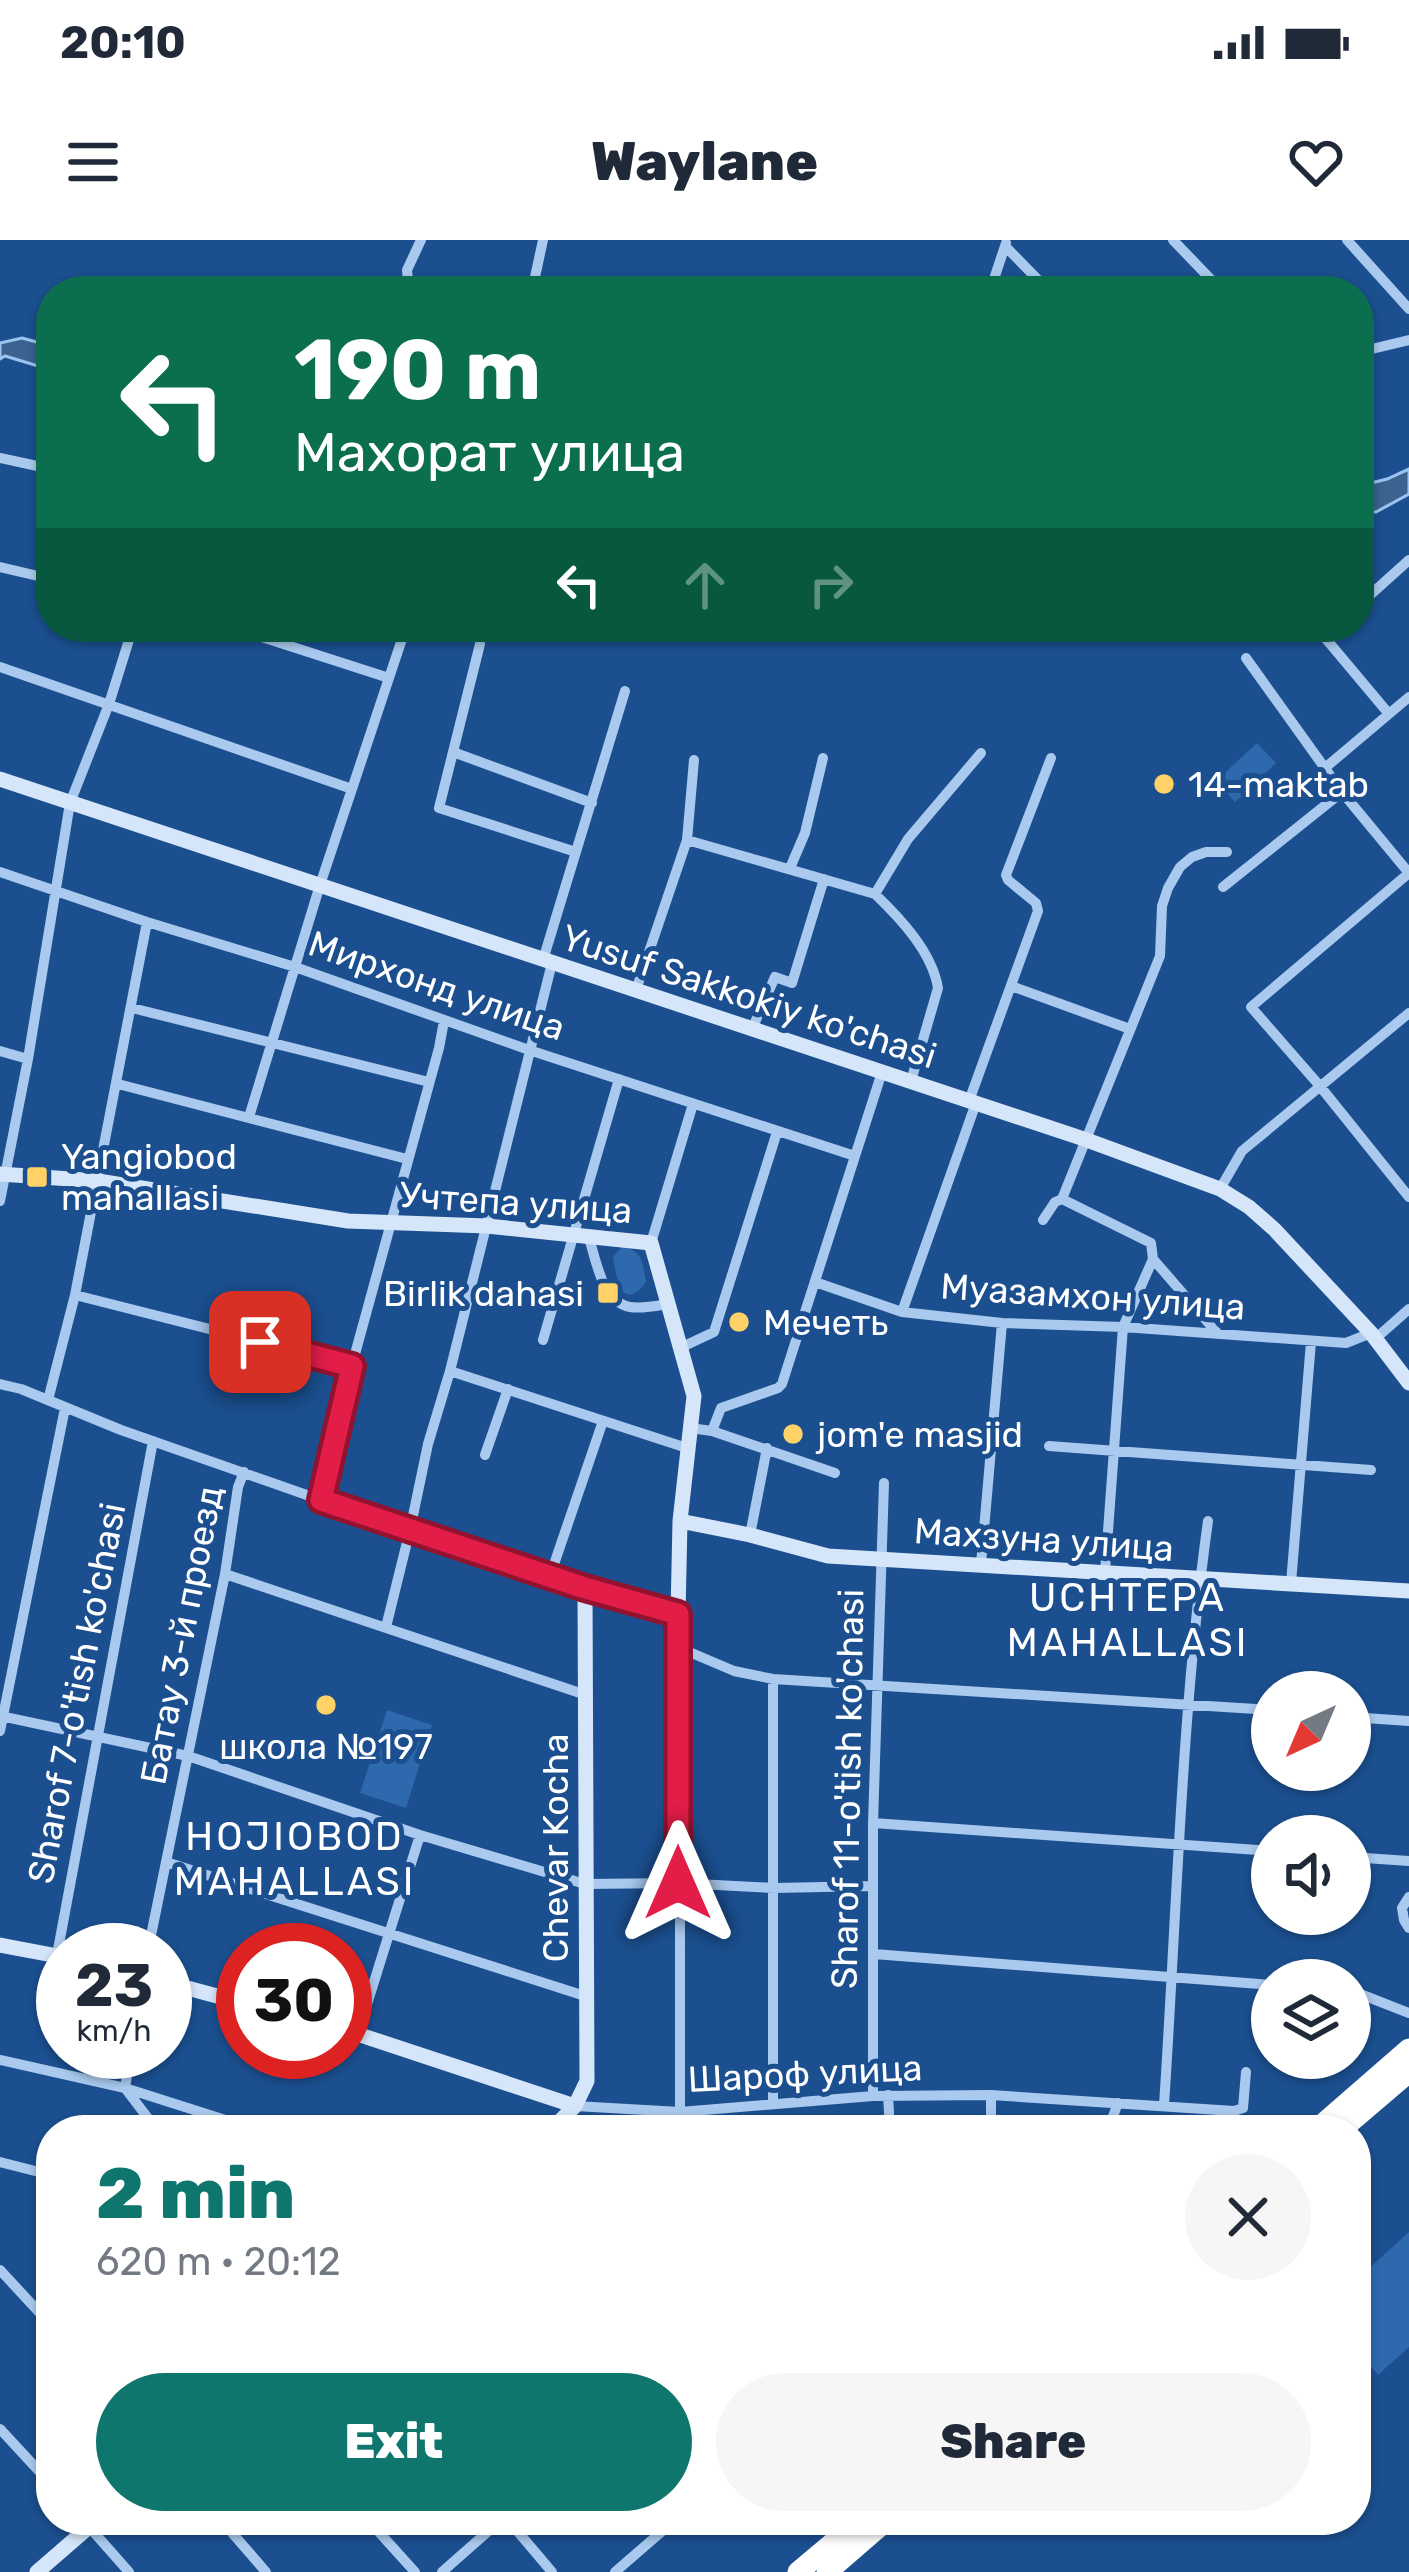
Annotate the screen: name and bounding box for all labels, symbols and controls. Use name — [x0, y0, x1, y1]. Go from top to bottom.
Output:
text: 20:10 — [60, 16, 186, 69]
icon: menu — [60, 129, 126, 195]
icon: heart — [1283, 129, 1349, 195]
text: Waylane — [591, 130, 818, 194]
text: 190 m — [294, 320, 542, 420]
icon: left — [96, 324, 252, 480]
text: Махорат улица — [294, 421, 685, 485]
icon: left — [546, 552, 612, 618]
icon: ahead — [672, 552, 738, 618]
icon: right — [798, 552, 864, 618]
place label: 14-maktab — [1188, 763, 1369, 806]
marker: 14-maktab — [1151, 771, 1177, 797]
street label: Yusuf Sakkokiy ko'chasi — [556, 916, 942, 1077]
street label: Мирхонд улица — [303, 922, 570, 1049]
place label: Yangiobod mahallasi — [61, 1135, 237, 1219]
marker: Yangiobod mahallasi — [24, 1164, 50, 1190]
street label: Учтепа улица — [398, 1173, 634, 1232]
street label: Муазамхон улица — [939, 1264, 1247, 1329]
place label: Birlik dahasi — [383, 1272, 584, 1315]
marker: Birlik dahasi — [595, 1280, 621, 1306]
pin — [209, 1291, 311, 1393]
place label: Мечеть — [763, 1301, 888, 1344]
icon: arrive — [227, 1309, 293, 1375]
marker: Мечеть — [726, 1309, 752, 1335]
place label: jom'e masjid — [815, 1413, 1023, 1456]
marker: jom'e masjid — [780, 1421, 806, 1447]
street label: Батау 3-й проезд — [131, 1482, 232, 1788]
street label: Sharof 7-o'tish ko'chasi — [18, 1499, 134, 1887]
street label: Махзуна улица — [913, 1509, 1175, 1570]
district label: UCHTEPA MAHALLASI — [1007, 1575, 1249, 1666]
street label: Sharof 11-o'tish ko'chasi — [823, 1589, 872, 1989]
north arrow — [1251, 1671, 1371, 1791]
map controls — [1251, 1671, 1371, 2079]
marker: школа №197 — [313, 1692, 339, 1718]
place label: школа №197 — [219, 1725, 433, 1768]
street label: Chevar Kocha — [534, 1733, 577, 1963]
district label: HOJIOBOD MAHALLASI — [174, 1814, 416, 1905]
button: sound — [1251, 1815, 1371, 1935]
position arrow — [615, 1820, 741, 1946]
speed limit sign: 30 — [216, 1923, 372, 2079]
text: 23 — [75, 1950, 153, 2021]
button: layers — [1251, 1959, 1371, 2079]
text: km/h — [77, 2013, 151, 2049]
street label: Шароф улица — [687, 2046, 923, 2101]
text: 2 min — [96, 2151, 295, 2236]
button: close — [1185, 2154, 1311, 2280]
text: 620 m · 20:12 — [96, 2239, 341, 2285]
button: Exit — [96, 2373, 692, 2511]
button: Share — [716, 2373, 1311, 2511]

